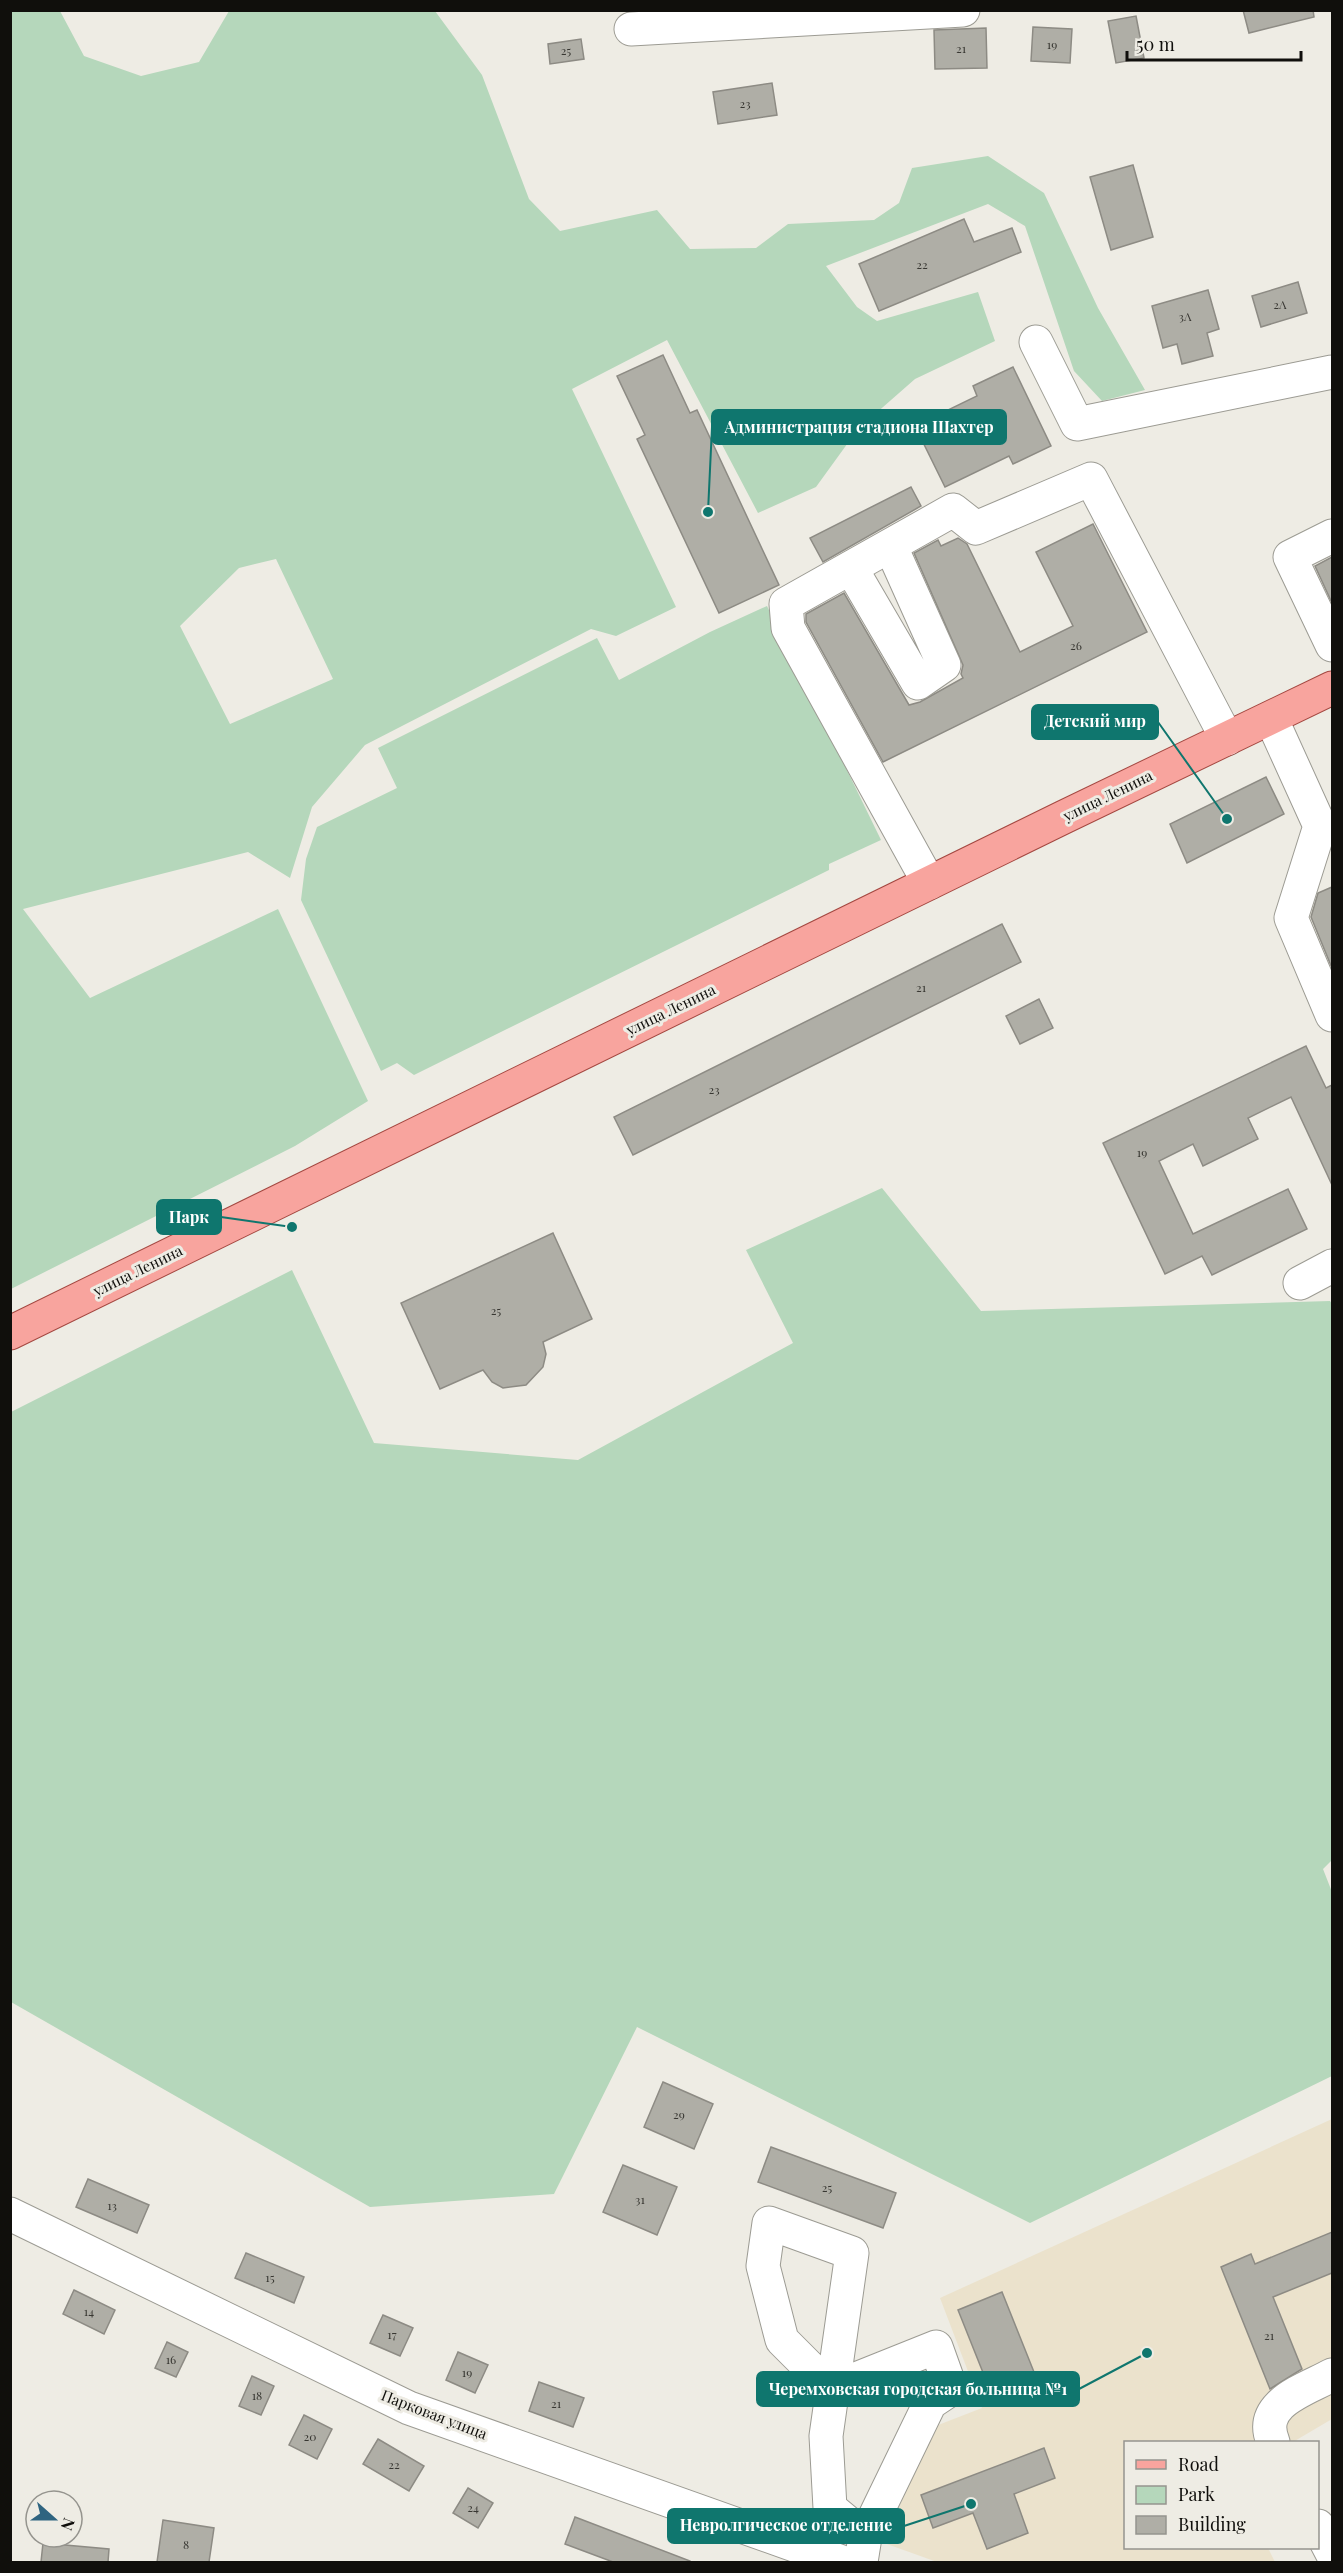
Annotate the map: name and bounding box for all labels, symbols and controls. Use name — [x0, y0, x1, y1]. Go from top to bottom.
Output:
scale bar — [1127, 24, 1301, 62]
text: 50 m — [1136, 32, 1175, 56]
house number: 19 — [1047, 36, 1057, 52]
house number: 21 — [956, 40, 967, 56]
house number: 25 — [561, 42, 571, 58]
house number: 23 — [739, 95, 751, 111]
house number: 22 — [916, 256, 928, 272]
house number: 2А — [1273, 296, 1287, 312]
house number: 3А — [1179, 308, 1192, 324]
callout: Администрация стадиона Шахтер — [712, 410, 1006, 444]
text: Администрация стадиона Шахтер — [723, 416, 994, 437]
house number: 26 — [1070, 637, 1082, 653]
callout: Детский мир — [1032, 705, 1158, 739]
text: Детский мир — [1044, 710, 1146, 731]
street label: улица Ленина — [1059, 765, 1156, 826]
street label: улица Ленина — [622, 979, 719, 1040]
house number: 21 — [916, 979, 927, 995]
house number: 23 — [708, 1081, 720, 1097]
house number: 19 — [1137, 1144, 1147, 1160]
callout: Парк — [157, 1200, 221, 1234]
text: Парк — [169, 1206, 209, 1227]
street label: улица Ленина — [89, 1240, 186, 1301]
house number: 25 — [491, 1302, 501, 1318]
house number: 29 — [673, 2106, 685, 2122]
house number: 25 — [822, 2179, 832, 2195]
house number: 31 — [635, 2191, 645, 2207]
house number: 13 — [107, 2197, 117, 2213]
house number: 15 — [265, 2269, 275, 2285]
house number: 14 — [84, 2303, 94, 2319]
house number: 17 — [387, 2326, 397, 2342]
house number: 21 — [1264, 2327, 1275, 2343]
house number: 16 — [166, 2351, 176, 2367]
house number: 19 — [462, 2364, 472, 2380]
callout: Черемховская городская больница №1 — [757, 2372, 1079, 2406]
text: Черемховская городская больница №1 — [769, 2378, 1067, 2399]
street label: Парковая улица — [378, 2385, 491, 2444]
house number: 18 — [252, 2387, 262, 2403]
house number: 21 — [551, 2395, 562, 2411]
house number: 20 — [304, 2428, 316, 2444]
legend — [1124, 2441, 1319, 2549]
text: Road — [1178, 2452, 1219, 2476]
house number: 22 — [388, 2456, 400, 2472]
text: Park — [1178, 2482, 1215, 2506]
north arrow — [24, 2489, 84, 2549]
house number: 24 — [467, 2499, 479, 2515]
callout: Невролгическое отделение — [668, 2509, 904, 2543]
text: Building — [1178, 2512, 1246, 2536]
text: Невролгическое отделение — [680, 2514, 892, 2535]
text: N — [56, 2515, 80, 2534]
house number: 8 — [183, 2536, 189, 2552]

